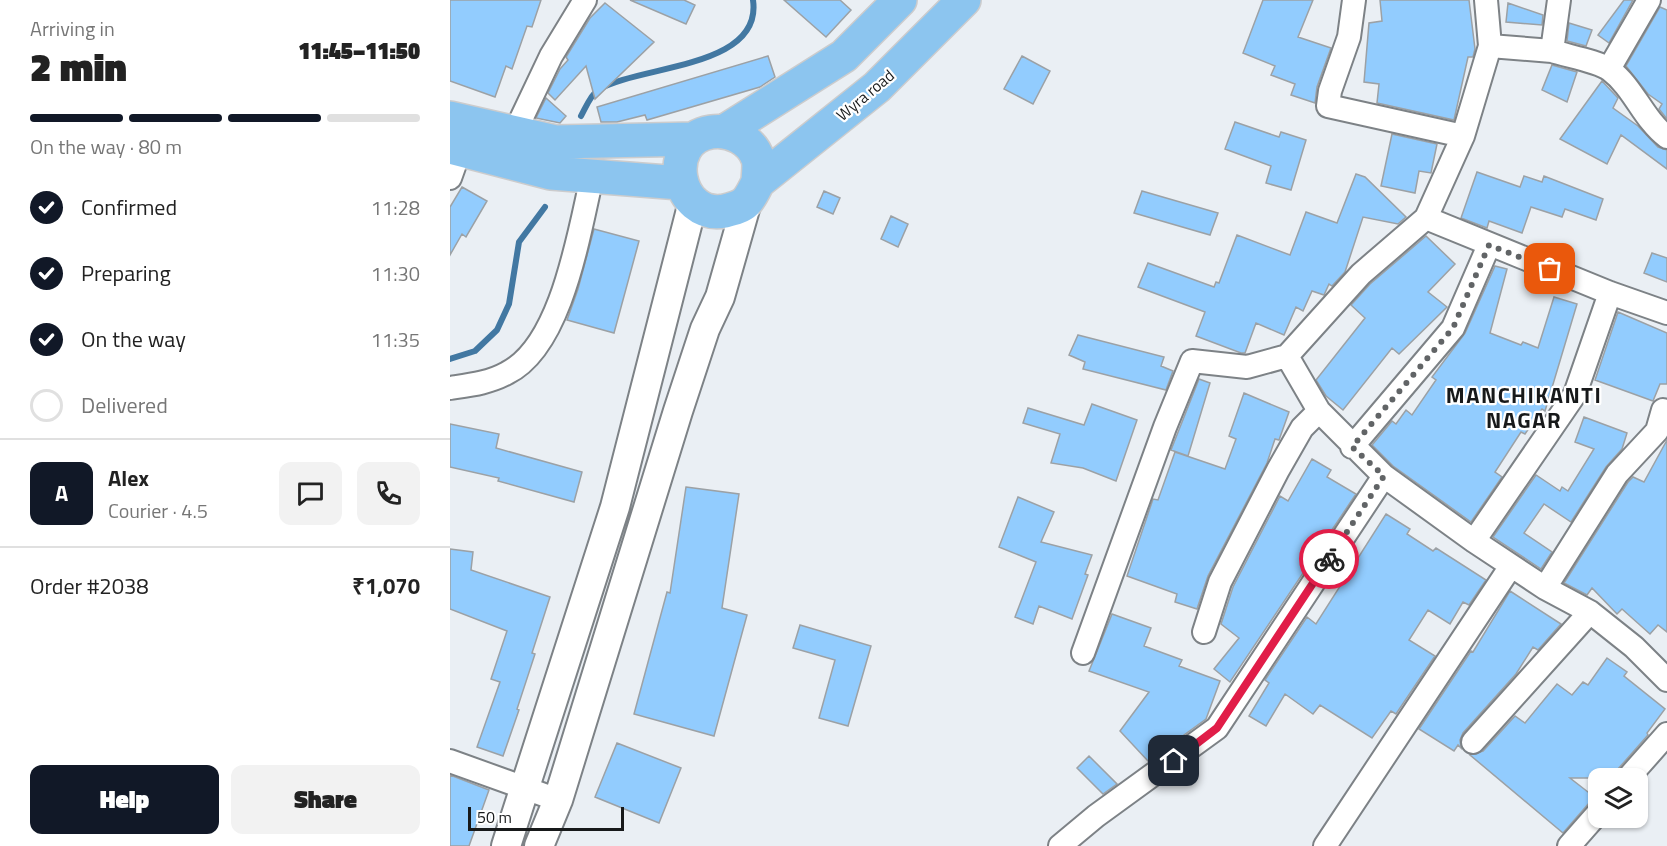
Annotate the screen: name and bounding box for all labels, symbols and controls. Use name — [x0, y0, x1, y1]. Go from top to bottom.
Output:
text: Arriving in — [30, 13, 115, 44]
text: 11:45–11:50 — [298, 34, 420, 68]
text: 2 min — [30, 37, 127, 96]
street label: Wyra road — [831, 64, 899, 126]
text: On the way · 80 m — [30, 131, 182, 162]
text: Confirmed — [81, 190, 177, 224]
icon: check — [30, 191, 63, 224]
text: 11:28 — [371, 192, 420, 223]
pin — [1524, 243, 1575, 294]
icon: bag — [1533, 252, 1566, 285]
text: Preparing — [81, 256, 171, 290]
icon: check — [30, 257, 63, 290]
text: 11:30 — [371, 258, 420, 289]
text: On the way — [81, 322, 186, 356]
icon: check — [30, 323, 63, 356]
text: 11:35 — [371, 324, 420, 355]
district label: MANCHIKANTI NAGAR — [1446, 378, 1602, 437]
text: Delivered — [81, 388, 168, 422]
text: Alex — [108, 461, 149, 495]
button: chat — [279, 462, 342, 525]
button: phone — [357, 462, 420, 525]
text: A — [55, 476, 68, 510]
text: Courier · 4.5 — [108, 495, 208, 526]
courier — [1299, 529, 1359, 589]
icon: bike — [1313, 543, 1346, 576]
text: Order #2038 — [30, 569, 149, 603]
text: ₹1,070 — [352, 569, 420, 603]
pin — [1148, 735, 1199, 786]
icon: home — [1157, 744, 1190, 777]
button: Help — [30, 765, 219, 834]
button: Share — [231, 765, 420, 834]
map controls — [1588, 768, 1648, 828]
button: layers — [1588, 768, 1648, 828]
scale bar — [468, 804, 624, 832]
text: 50 m — [477, 805, 512, 829]

